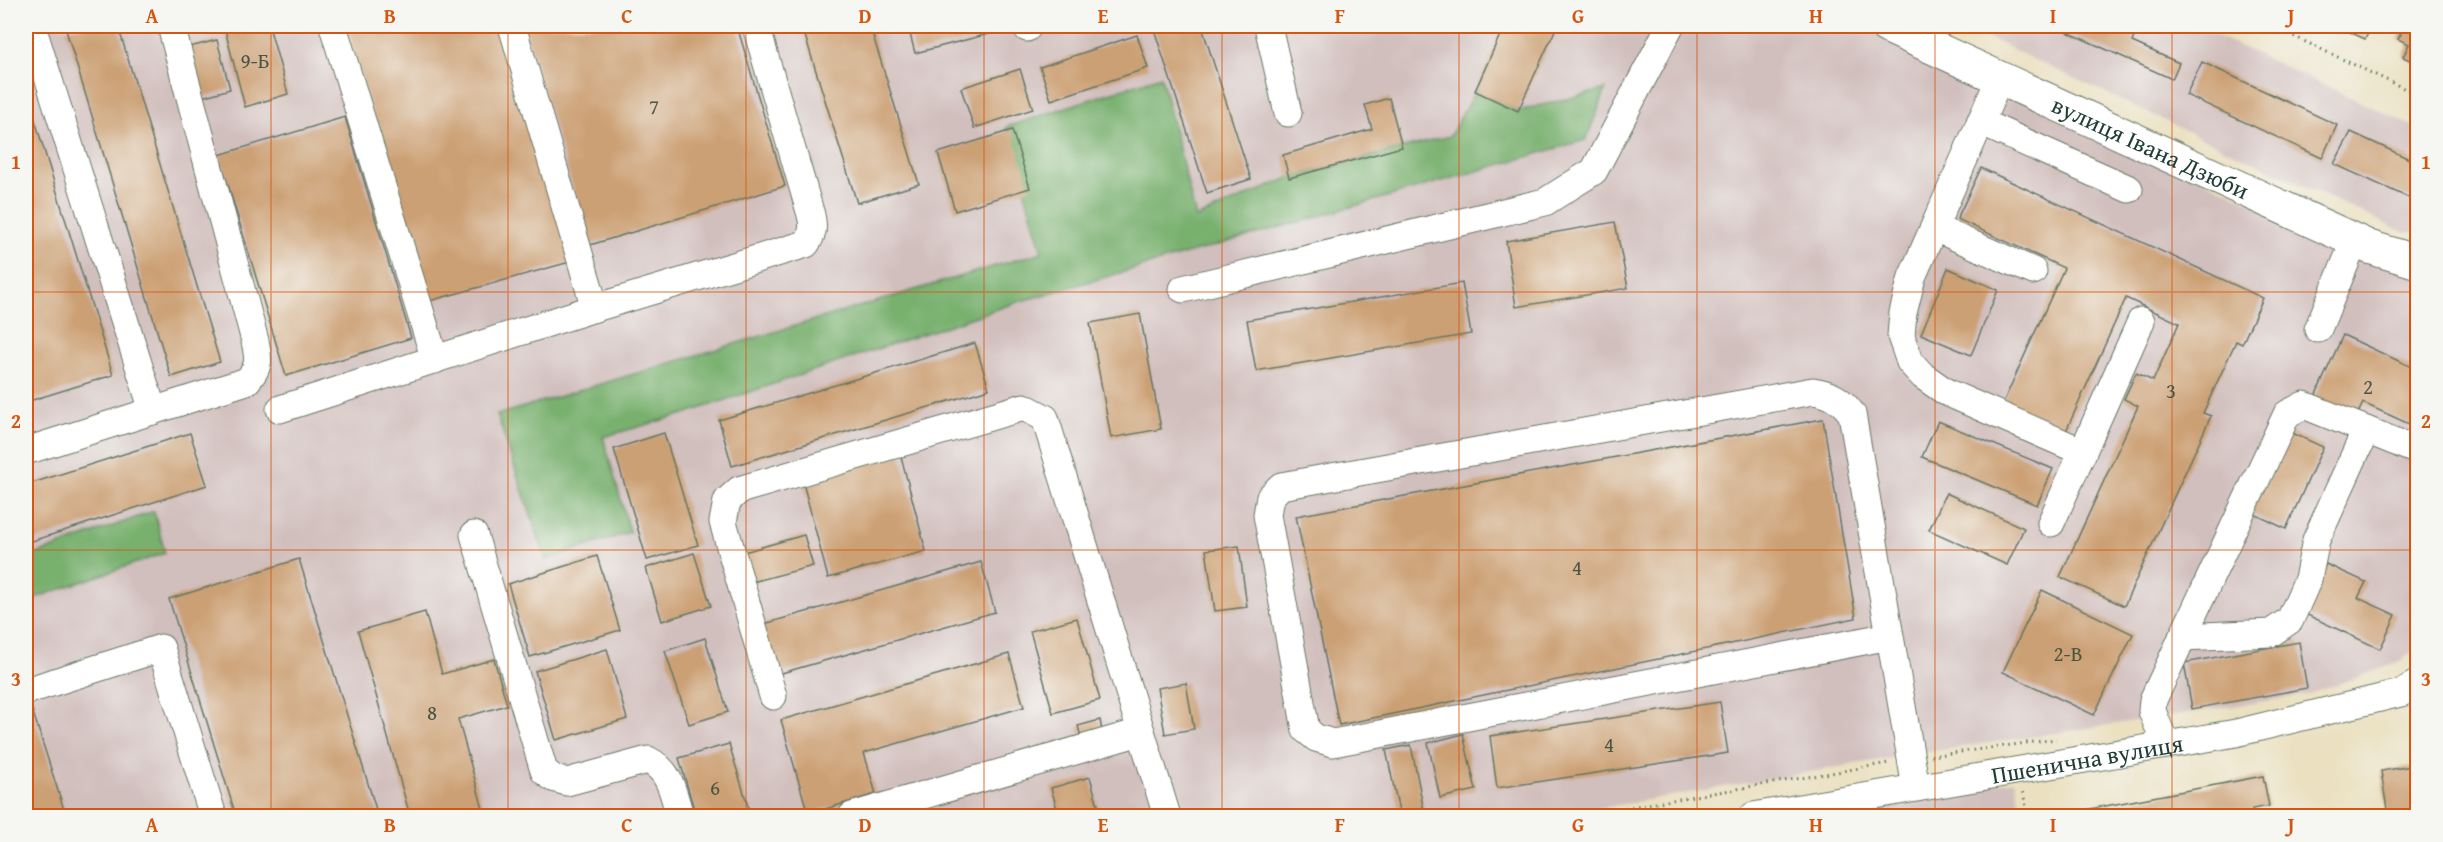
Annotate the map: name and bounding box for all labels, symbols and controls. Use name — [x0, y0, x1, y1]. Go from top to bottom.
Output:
text: A — [146, 1, 159, 30]
text: B — [384, 1, 396, 30]
text: C — [621, 1, 633, 30]
text: D — [858, 1, 872, 30]
text: E — [1098, 1, 1109, 30]
text: F — [1335, 1, 1345, 30]
text: G — [1572, 1, 1584, 30]
text: H — [1809, 1, 1823, 30]
text: I — [2050, 1, 2056, 30]
text: J — [2285, 1, 2295, 30]
house number: 9-Б — [240, 45, 270, 76]
street label: вулиця Івана Дзюби — [2046, 87, 2255, 207]
house number: 7 — [649, 91, 659, 122]
text: 1 — [11, 147, 21, 176]
text: 1 — [2421, 147, 2431, 176]
house number: 2 — [2363, 371, 2373, 402]
house number: 3 — [2166, 375, 2176, 406]
text: 2 — [11, 406, 21, 435]
text: 2 — [2421, 406, 2431, 435]
house number: 4 — [1572, 552, 1582, 583]
house number: 2-В — [2053, 638, 2083, 669]
text: 3 — [11, 664, 21, 693]
text: 3 — [2421, 664, 2431, 693]
house number: 8 — [427, 697, 437, 728]
street label: Пшенична вулиця — [1989, 725, 2186, 792]
house number: 4 — [1604, 729, 1614, 760]
house number: 6 — [710, 772, 720, 803]
text: A — [146, 810, 159, 839]
text: B — [384, 810, 396, 839]
text: C — [621, 810, 633, 839]
text: D — [858, 810, 872, 839]
text: E — [1098, 810, 1109, 839]
text: F — [1335, 810, 1345, 839]
text: G — [1572, 810, 1584, 839]
text: H — [1809, 810, 1823, 839]
text: I — [2050, 810, 2056, 839]
text: J — [2285, 810, 2295, 839]

